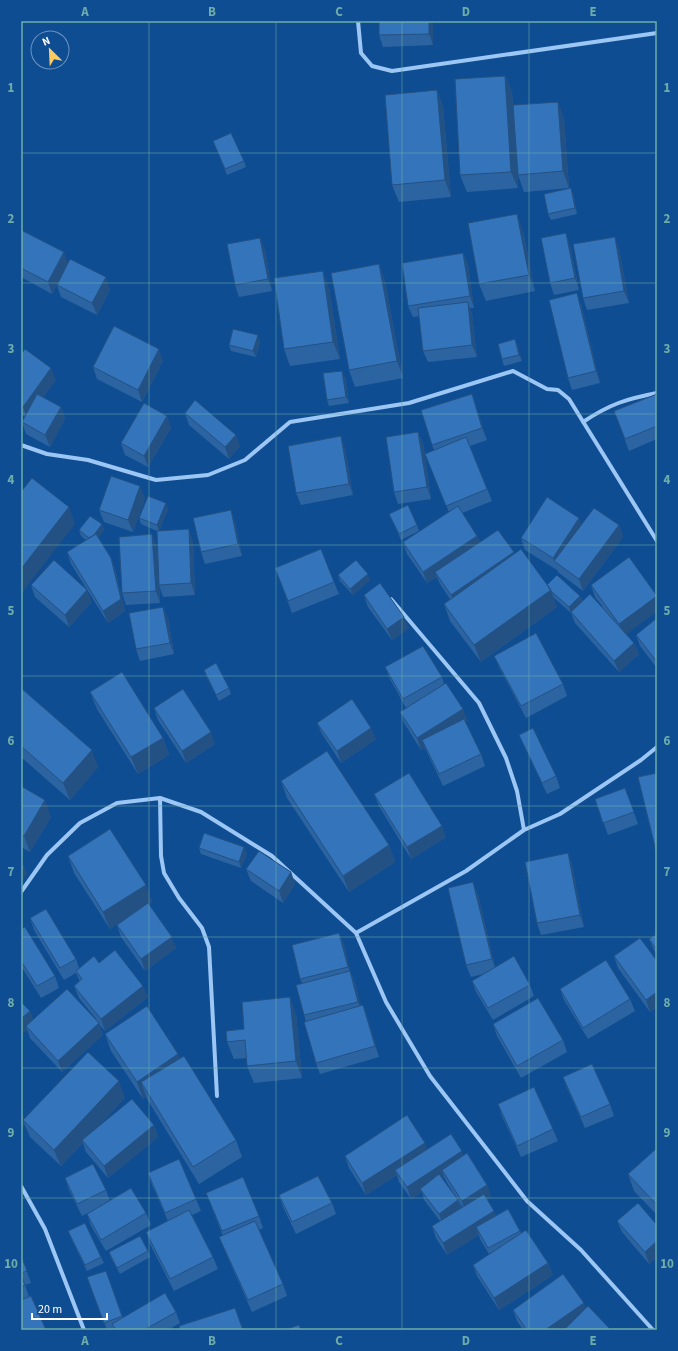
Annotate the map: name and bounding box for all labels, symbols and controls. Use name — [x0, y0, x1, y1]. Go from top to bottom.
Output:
text: A — [80, 3, 89, 21]
text: B — [208, 3, 216, 21]
text: C — [335, 3, 343, 21]
text: D — [462, 3, 470, 21]
text: E — [589, 3, 597, 21]
north arrow — [30, 30, 70, 70]
text: N — [40, 33, 53, 50]
text: 1 — [8, 79, 15, 97]
text: 1 — [664, 79, 671, 97]
text: 2 — [8, 210, 15, 228]
text: 2 — [664, 210, 671, 228]
text: 3 — [8, 340, 15, 358]
text: 3 — [664, 340, 671, 358]
text: 4 — [8, 471, 15, 489]
text: 4 — [664, 471, 671, 489]
text: 5 — [8, 602, 15, 620]
text: 5 — [664, 602, 671, 620]
text: 6 — [8, 732, 15, 750]
text: 6 — [664, 732, 671, 750]
text: 7 — [8, 863, 15, 881]
text: 7 — [664, 863, 671, 881]
text: 8 — [8, 994, 15, 1012]
text: 8 — [664, 994, 671, 1012]
text: 9 — [8, 1124, 15, 1142]
text: 9 — [664, 1124, 671, 1142]
text: 10 — [4, 1255, 18, 1273]
text: 10 — [660, 1255, 674, 1273]
scale bar — [32, 1295, 107, 1321]
text: 20 m — [38, 1301, 62, 1318]
text: A — [80, 1332, 89, 1350]
text: B — [208, 1332, 216, 1350]
text: C — [335, 1332, 343, 1350]
text: D — [462, 1332, 470, 1350]
text: E — [589, 1332, 597, 1350]

